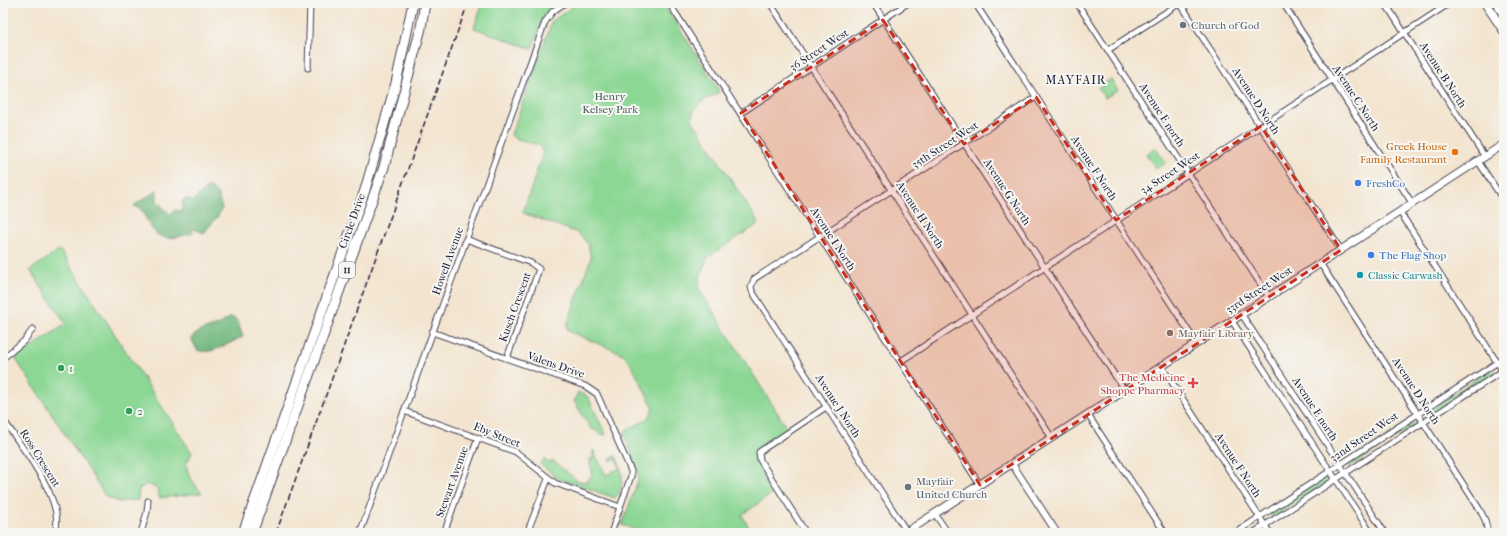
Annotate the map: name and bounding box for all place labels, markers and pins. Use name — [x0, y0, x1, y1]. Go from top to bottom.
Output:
place label: Church of God — [1191, 19, 1260, 32]
marker: Church of God — [1178, 20, 1188, 30]
place label: Greek House Family Restaurant — [1360, 140, 1448, 166]
marker: Greek House Family Restaurant — [1450, 147, 1460, 157]
place label: FreshCo — [1366, 177, 1406, 190]
marker: FreshCo — [1353, 178, 1363, 188]
place label: The Flag Shop — [1379, 249, 1446, 262]
marker: The Flag Shop — [1366, 250, 1376, 260]
place label: Classic Carwash — [1368, 269, 1443, 282]
marker: Classic Carwash — [1355, 270, 1365, 280]
place label: Mayfair Library — [1178, 327, 1255, 340]
marker: Mayfair Library — [1165, 328, 1175, 338]
place label: 1 — [69, 362, 73, 375]
marker: 1 — [56, 363, 66, 373]
place label: The Medicine Shoppe Pharmacy — [1100, 371, 1186, 397]
marker: The Medicine Shoppe Pharmacy — [1188, 378, 1198, 388]
place label: 2 — [137, 405, 143, 418]
marker: 2 — [124, 406, 134, 416]
place label: Mayfair United Church — [916, 475, 988, 501]
marker: Mayfair United Church — [903, 482, 913, 492]

